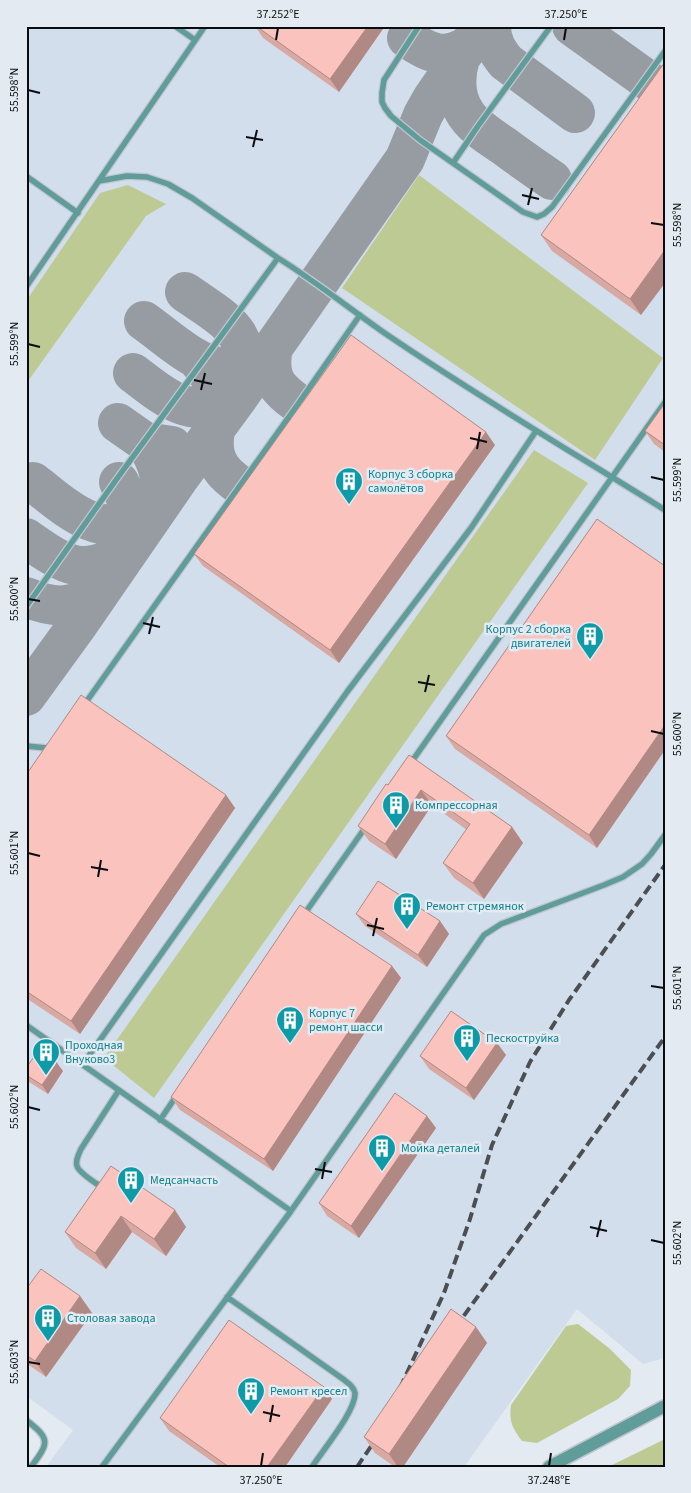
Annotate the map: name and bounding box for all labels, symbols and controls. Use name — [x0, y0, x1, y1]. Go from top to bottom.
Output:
text: 37.252°E — [256, 6, 300, 23]
text: 37.250°E — [544, 6, 588, 23]
text: 55.598°N — [6, 68, 23, 112]
text: 55.598°N — [669, 203, 686, 247]
text: 55.599°N — [6, 322, 23, 366]
text: 55.599°N — [669, 458, 686, 502]
building icon: Корпус 3 сборка самолётов — [334, 466, 364, 505]
place label: Корпус 3 сборка самолётов — [368, 466, 453, 497]
text: 55.600°N — [6, 577, 23, 621]
place label: Корпус 2 сборка двигателей — [486, 621, 571, 652]
building icon: Корпус 2 сборка двигателей — [575, 621, 605, 660]
text: 55.600°N — [669, 712, 686, 756]
building icon: Компрессорная — [381, 790, 411, 829]
place label: Компрессорная — [415, 797, 498, 814]
text: 55.601°N — [6, 831, 23, 875]
building icon: Ремонт стремянок — [392, 891, 422, 930]
place label: Ремонт стремянок — [426, 898, 524, 915]
text: 55.601°N — [669, 966, 686, 1010]
building icon: Корпус 7 ремонт шасси — [275, 1005, 305, 1044]
place label: Корпус 7 ремонт шасси — [309, 1005, 383, 1036]
building icon: Пескоструйка — [452, 1023, 482, 1062]
place label: Пескоструйка — [486, 1030, 559, 1047]
building icon: Проходная Внуково3 — [31, 1037, 61, 1076]
place label: Проходная Внуково3 — [65, 1037, 123, 1068]
text: 55.602°N — [6, 1085, 23, 1129]
building icon: Мойка деталей — [367, 1133, 397, 1172]
place label: Мойка деталей — [401, 1140, 480, 1157]
building icon: Медсанчасть — [116, 1165, 146, 1204]
place label: Медсанчасть — [150, 1172, 218, 1189]
text: 55.602°N — [669, 1221, 686, 1265]
building icon: Столовая завода — [33, 1303, 63, 1342]
place label: Столовая завода — [67, 1310, 156, 1327]
text: 55.603°N — [6, 1340, 23, 1384]
building icon: Ремонт кресел — [236, 1376, 266, 1415]
place label: Ремонт кресел — [270, 1383, 347, 1400]
text: 37.250°E — [239, 1472, 283, 1489]
text: 37.248°E — [527, 1472, 571, 1489]

